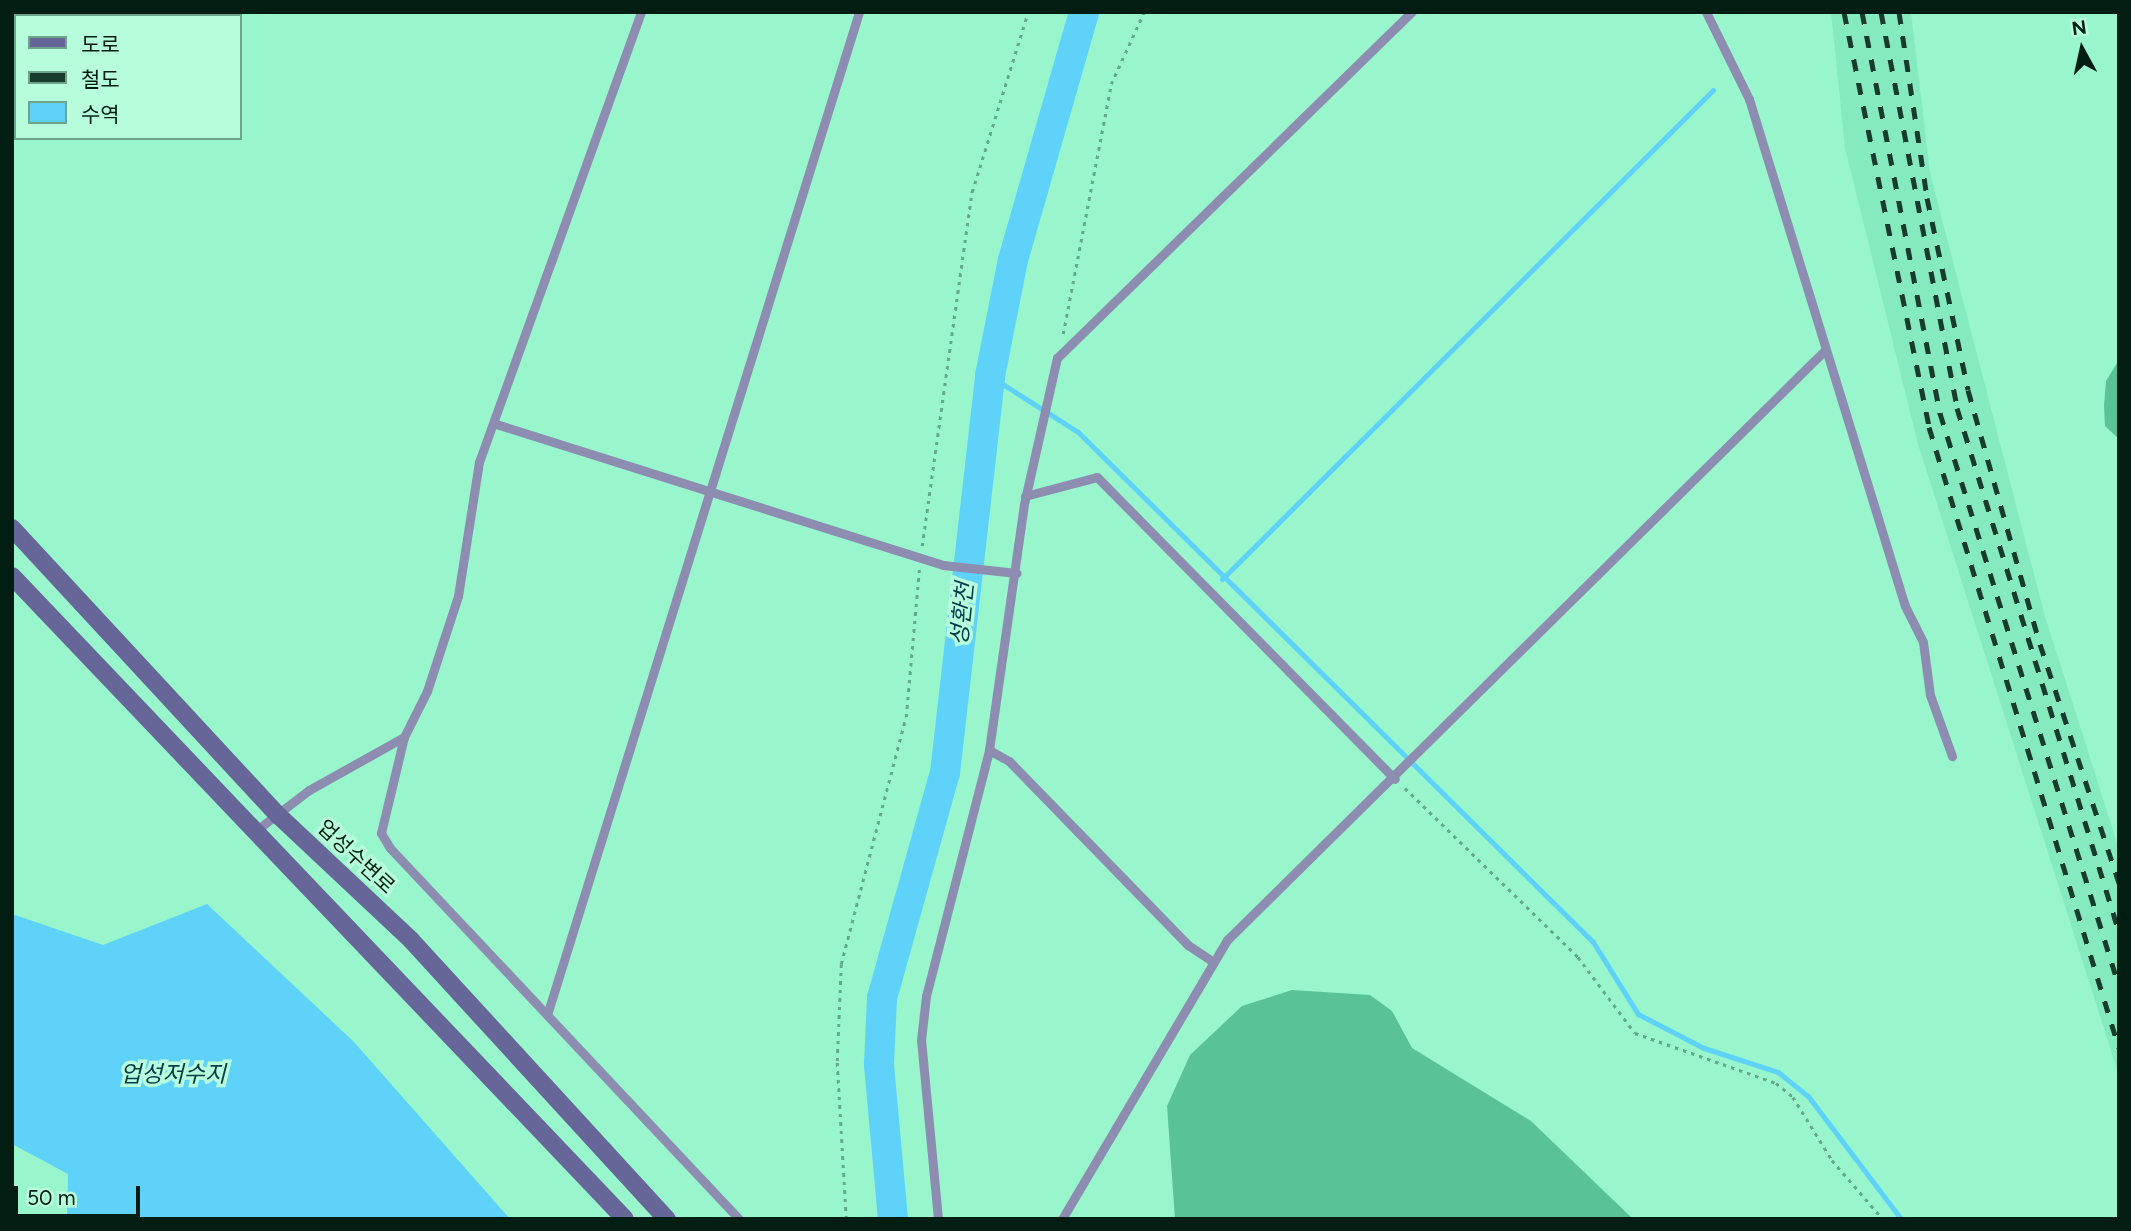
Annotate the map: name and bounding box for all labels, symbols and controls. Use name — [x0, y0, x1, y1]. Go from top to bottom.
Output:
legend — [14, 14, 242, 140]
north arrow — [2047, 14, 2117, 84]
text: N — [2070, 15, 2088, 40]
text: 도로 — [81, 32, 120, 57]
text: 철도 — [81, 67, 120, 92]
text: 수역 — [81, 102, 120, 127]
water label: 성환천 — [945, 581, 979, 647]
street label: 업성수변로 — [312, 815, 400, 899]
water label: 업성저수지 — [120, 1060, 226, 1088]
scale bar — [18, 1172, 144, 1216]
text: 50 m — [27, 1185, 76, 1210]

